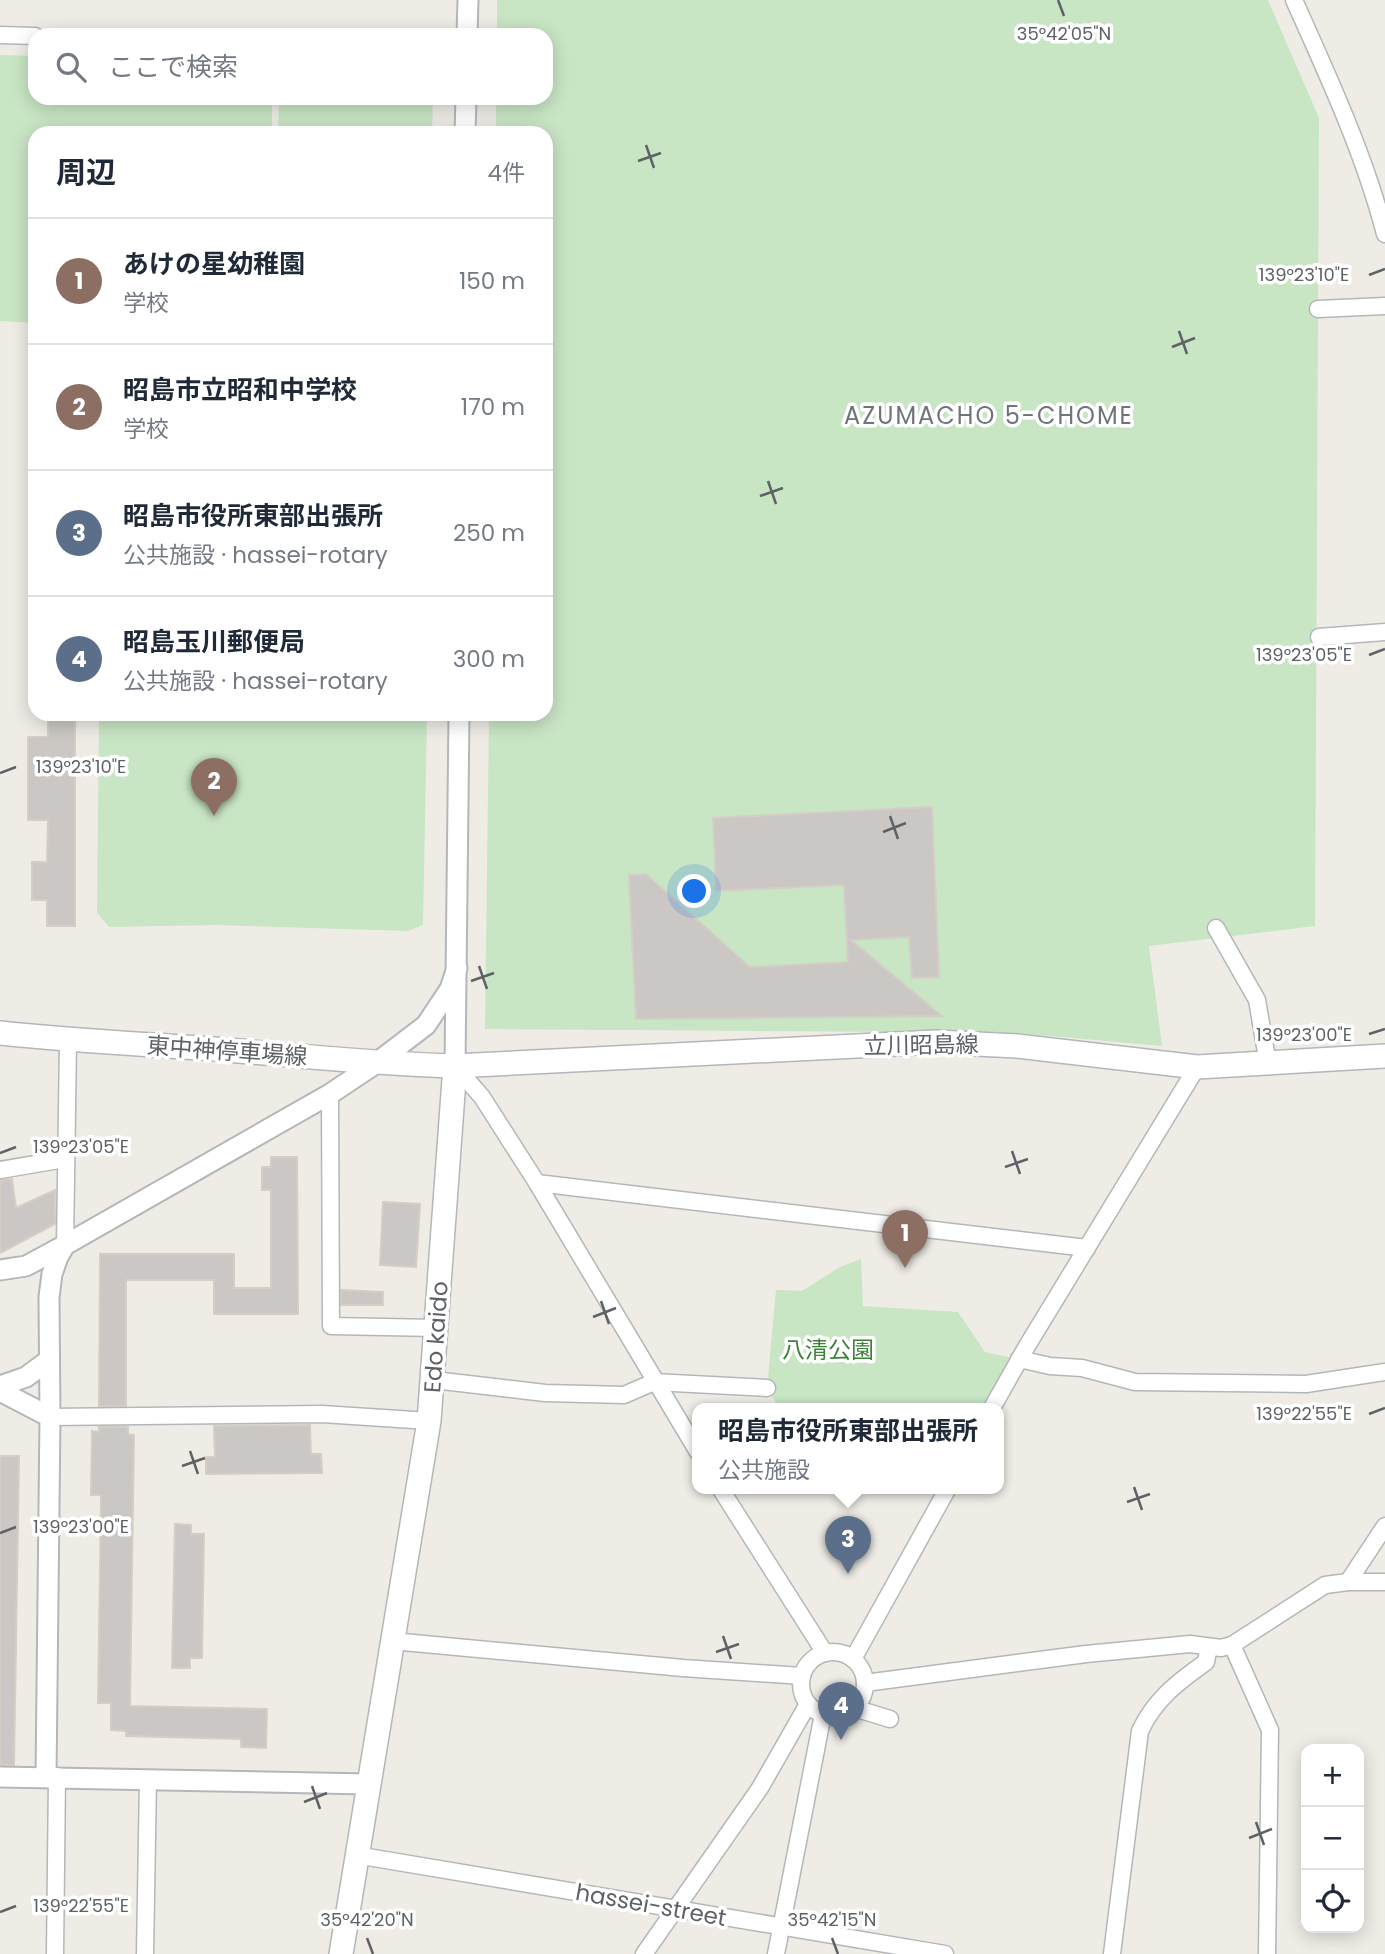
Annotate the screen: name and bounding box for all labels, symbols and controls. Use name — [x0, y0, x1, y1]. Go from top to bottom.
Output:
text: 35°42'05"N — [1017, 21, 1111, 46]
search box — [28, 28, 553, 105]
icon: search — [52, 48, 90, 86]
text: ここで検索 — [108, 49, 238, 85]
text: 周辺 — [56, 151, 116, 194]
text: 4件 — [488, 157, 525, 189]
text: あけの星幼稚園 — [123, 246, 305, 282]
text: 139°23'10"E — [1259, 262, 1349, 287]
text: 1 — [75, 265, 83, 297]
text: 150 m — [459, 265, 525, 297]
text: 学校 — [123, 287, 169, 319]
text: 昭島市立昭和中学校 — [123, 372, 357, 408]
text: 2 — [72, 391, 86, 423]
text: 170 m — [461, 391, 525, 423]
district label: AZUMACHO 5-CHOME — [844, 399, 1134, 432]
text: 学校 — [123, 413, 169, 445]
text: 昭島市役所東部出張所 — [123, 498, 383, 534]
text: 3 — [72, 517, 86, 549]
text: 250 m — [453, 517, 525, 549]
text: 公共施設 · hassei-rotary — [123, 539, 388, 571]
text: 昭島玉川郵便局 — [123, 624, 305, 660]
text: 139°23'05"E — [1256, 642, 1352, 667]
text: 4 — [71, 643, 87, 675]
text: 300 m — [453, 643, 525, 675]
text: 公共施設 · hassei-rotary — [123, 665, 388, 697]
text: 139°23'10"E — [36, 754, 126, 779]
pin: 2 — [191, 758, 237, 816]
your location — [677, 874, 711, 908]
text: 139°23'00"E — [1256, 1022, 1352, 1047]
street label: 立川昭島線 — [863, 1028, 979, 1062]
street label: 東中神停車場線 — [146, 1029, 308, 1073]
text: 139°23'05"E — [33, 1134, 129, 1159]
pin: 1 — [882, 1210, 928, 1268]
street label: Edo kaido — [416, 1280, 456, 1394]
park label: 八清公園 — [782, 1334, 874, 1366]
text: 139°22'55"E — [1256, 1401, 1352, 1426]
popup — [692, 1403, 1004, 1494]
text: 昭島市役所東部出張所 — [718, 1413, 978, 1449]
text: 公共施設 — [718, 1454, 810, 1486]
text: 139°23'00"E — [33, 1514, 129, 1539]
pin: 3 — [825, 1516, 871, 1574]
pin: 4 — [818, 1682, 864, 1740]
map controls — [1301, 1744, 1364, 1933]
button: + — [1301, 1744, 1364, 1807]
button: − — [1301, 1807, 1364, 1870]
button: locate — [1301, 1870, 1364, 1933]
street label: hassei-street — [573, 1876, 729, 1934]
text: 139°22'55"E — [33, 1893, 129, 1918]
text: 35°42'20"N — [320, 1907, 414, 1932]
text: 35°42'15"N — [788, 1907, 876, 1932]

